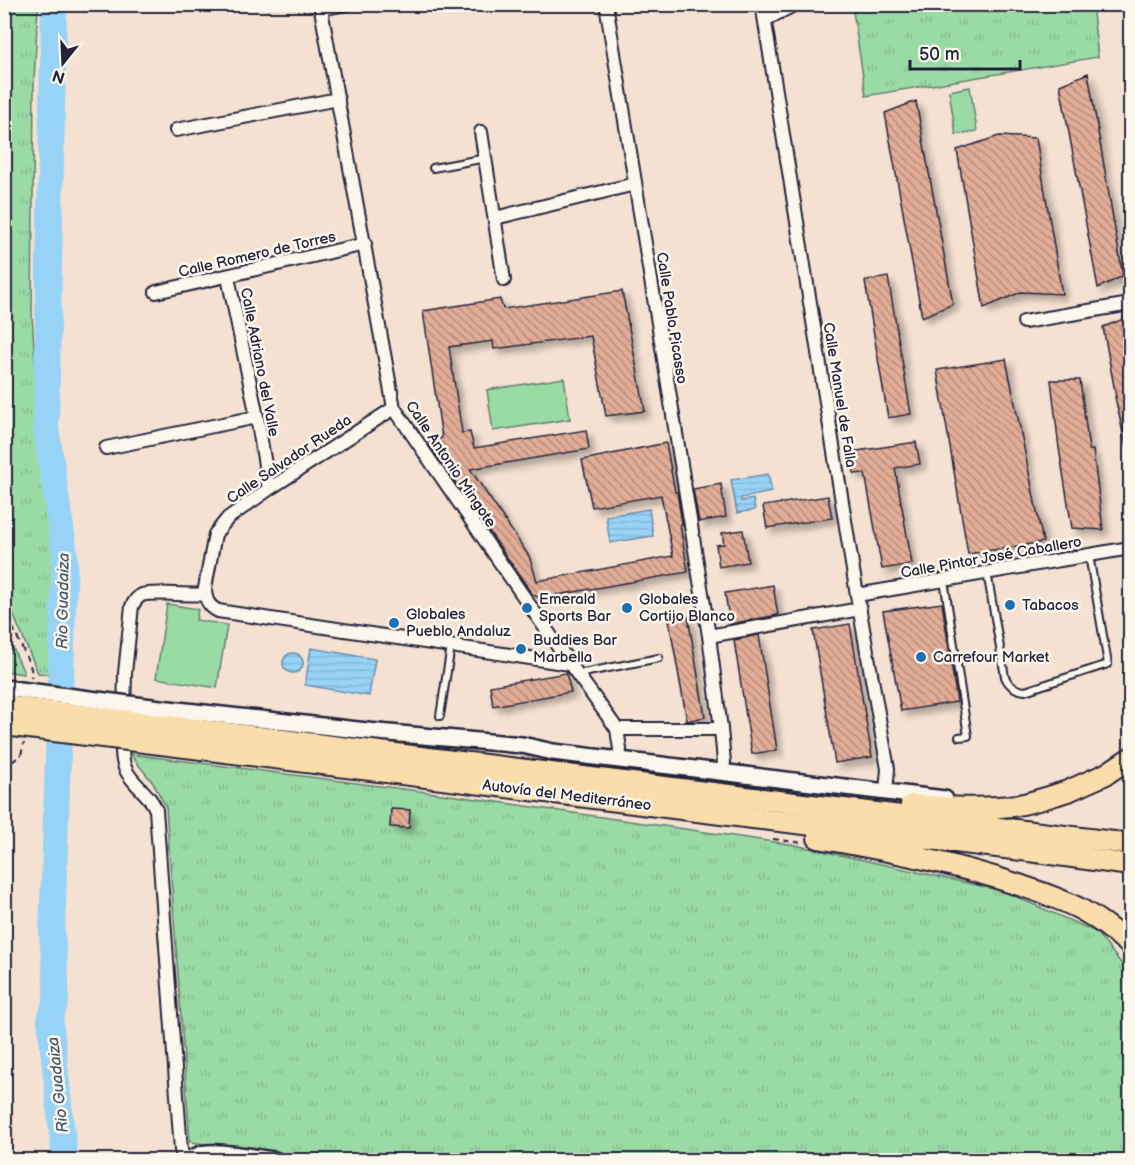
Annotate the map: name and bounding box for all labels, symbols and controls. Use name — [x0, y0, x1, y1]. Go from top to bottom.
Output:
north arrow — [33, 33, 93, 93]
scale bar — [910, 33, 1020, 71]
text: 50 m — [919, 44, 960, 65]
text: N — [50, 65, 67, 87]
street label: Calle Romero de Torres — [177, 227, 338, 282]
street label: Calle Pablo Picasso — [652, 251, 691, 385]
street label: Calle Adriano del Valle — [236, 286, 283, 438]
street label: Calle Manuel de Falla — [819, 321, 860, 469]
street label: Calle Antonio Mingote — [401, 397, 500, 531]
street label: Calle Salvador Rueda — [223, 411, 355, 508]
street label: Calle Pintor José Caballero — [899, 532, 1083, 583]
water label: Rio Guadaiza — [53, 553, 74, 649]
place label: Emerald Sports Bar — [539, 590, 612, 626]
place label: Globales Cortijo Blanco — [639, 590, 735, 626]
place label: Tabacos — [1022, 596, 1079, 615]
marker: Tabacos — [1003, 598, 1017, 612]
marker: Emerald Sports Bar — [520, 601, 534, 615]
marker: Globales Cortijo Blanco — [620, 601, 634, 615]
place label: Globales Pueblo Andaluz — [406, 605, 511, 641]
marker: Globales Pueblo Andaluz — [387, 616, 401, 630]
place label: Buddies Bar Marbella — [533, 631, 617, 667]
marker: Buddies Bar Marbella — [514, 642, 528, 656]
place label: Carrefour Market — [933, 648, 1050, 667]
marker: Carrefour Market — [914, 650, 928, 664]
street label: Autovía del Mediterráneo — [481, 776, 652, 815]
water label: Rio Guadaiza — [44, 1036, 73, 1134]

